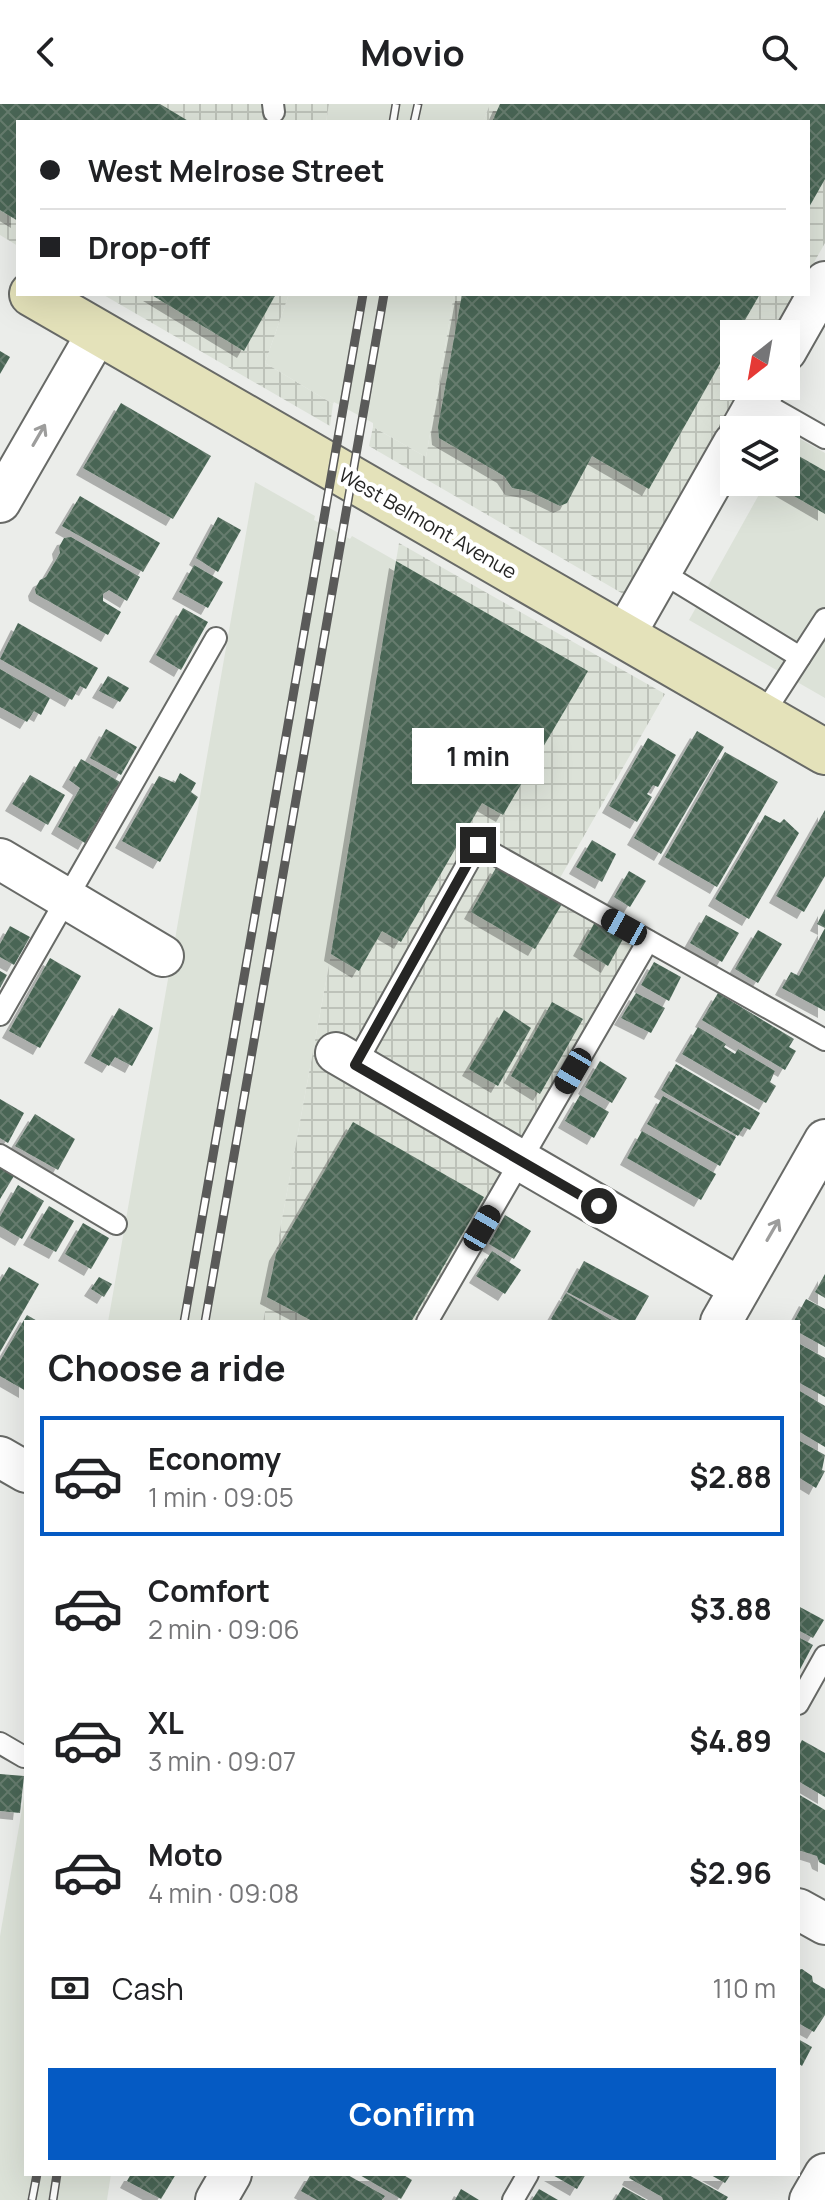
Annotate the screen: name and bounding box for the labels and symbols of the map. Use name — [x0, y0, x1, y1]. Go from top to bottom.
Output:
north arrow — [720, 320, 800, 400]
one-way arrow — [31, 424, 47, 447]
street label: West Belmont Avenue — [334, 461, 522, 585]
callout: 1 min — [412, 729, 544, 785]
route end — [460, 827, 496, 863]
car — [597, 905, 651, 949]
car — [551, 1044, 595, 1098]
route start — [581, 1188, 617, 1224]
car — [460, 1201, 504, 1255]
one-way arrow — [765, 1219, 781, 1242]

